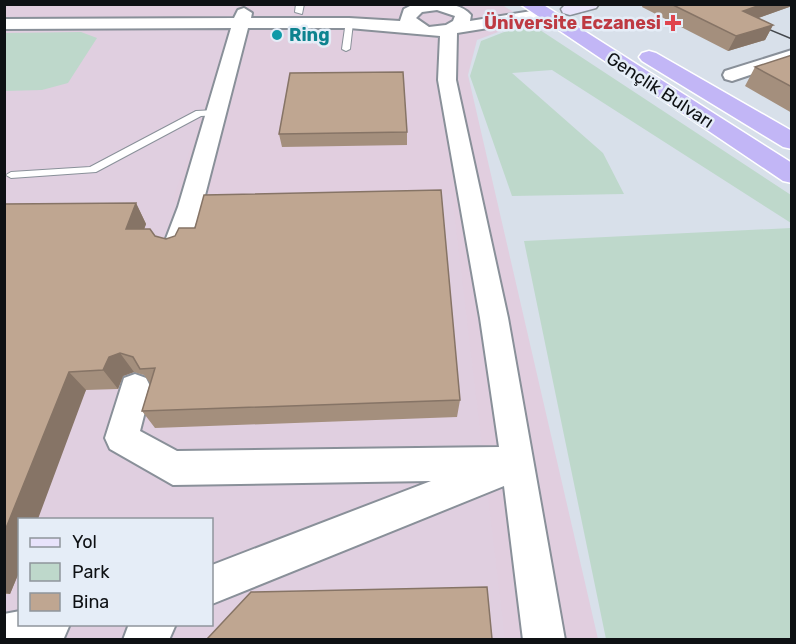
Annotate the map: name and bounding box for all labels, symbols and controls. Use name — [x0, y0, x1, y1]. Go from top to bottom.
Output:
place label: Üniversite Eczanesi — [484, 12, 661, 34]
marker: Üniversite Eczanesi — [666, 16, 680, 30]
place label: Ring — [289, 24, 330, 46]
marker: Ring — [270, 28, 284, 42]
street label: Gençlik Bulvarı — [602, 47, 718, 133]
legend — [18, 518, 213, 626]
text: Yol — [72, 531, 97, 553]
text: Park — [72, 561, 110, 583]
text: Bina — [72, 591, 109, 613]

